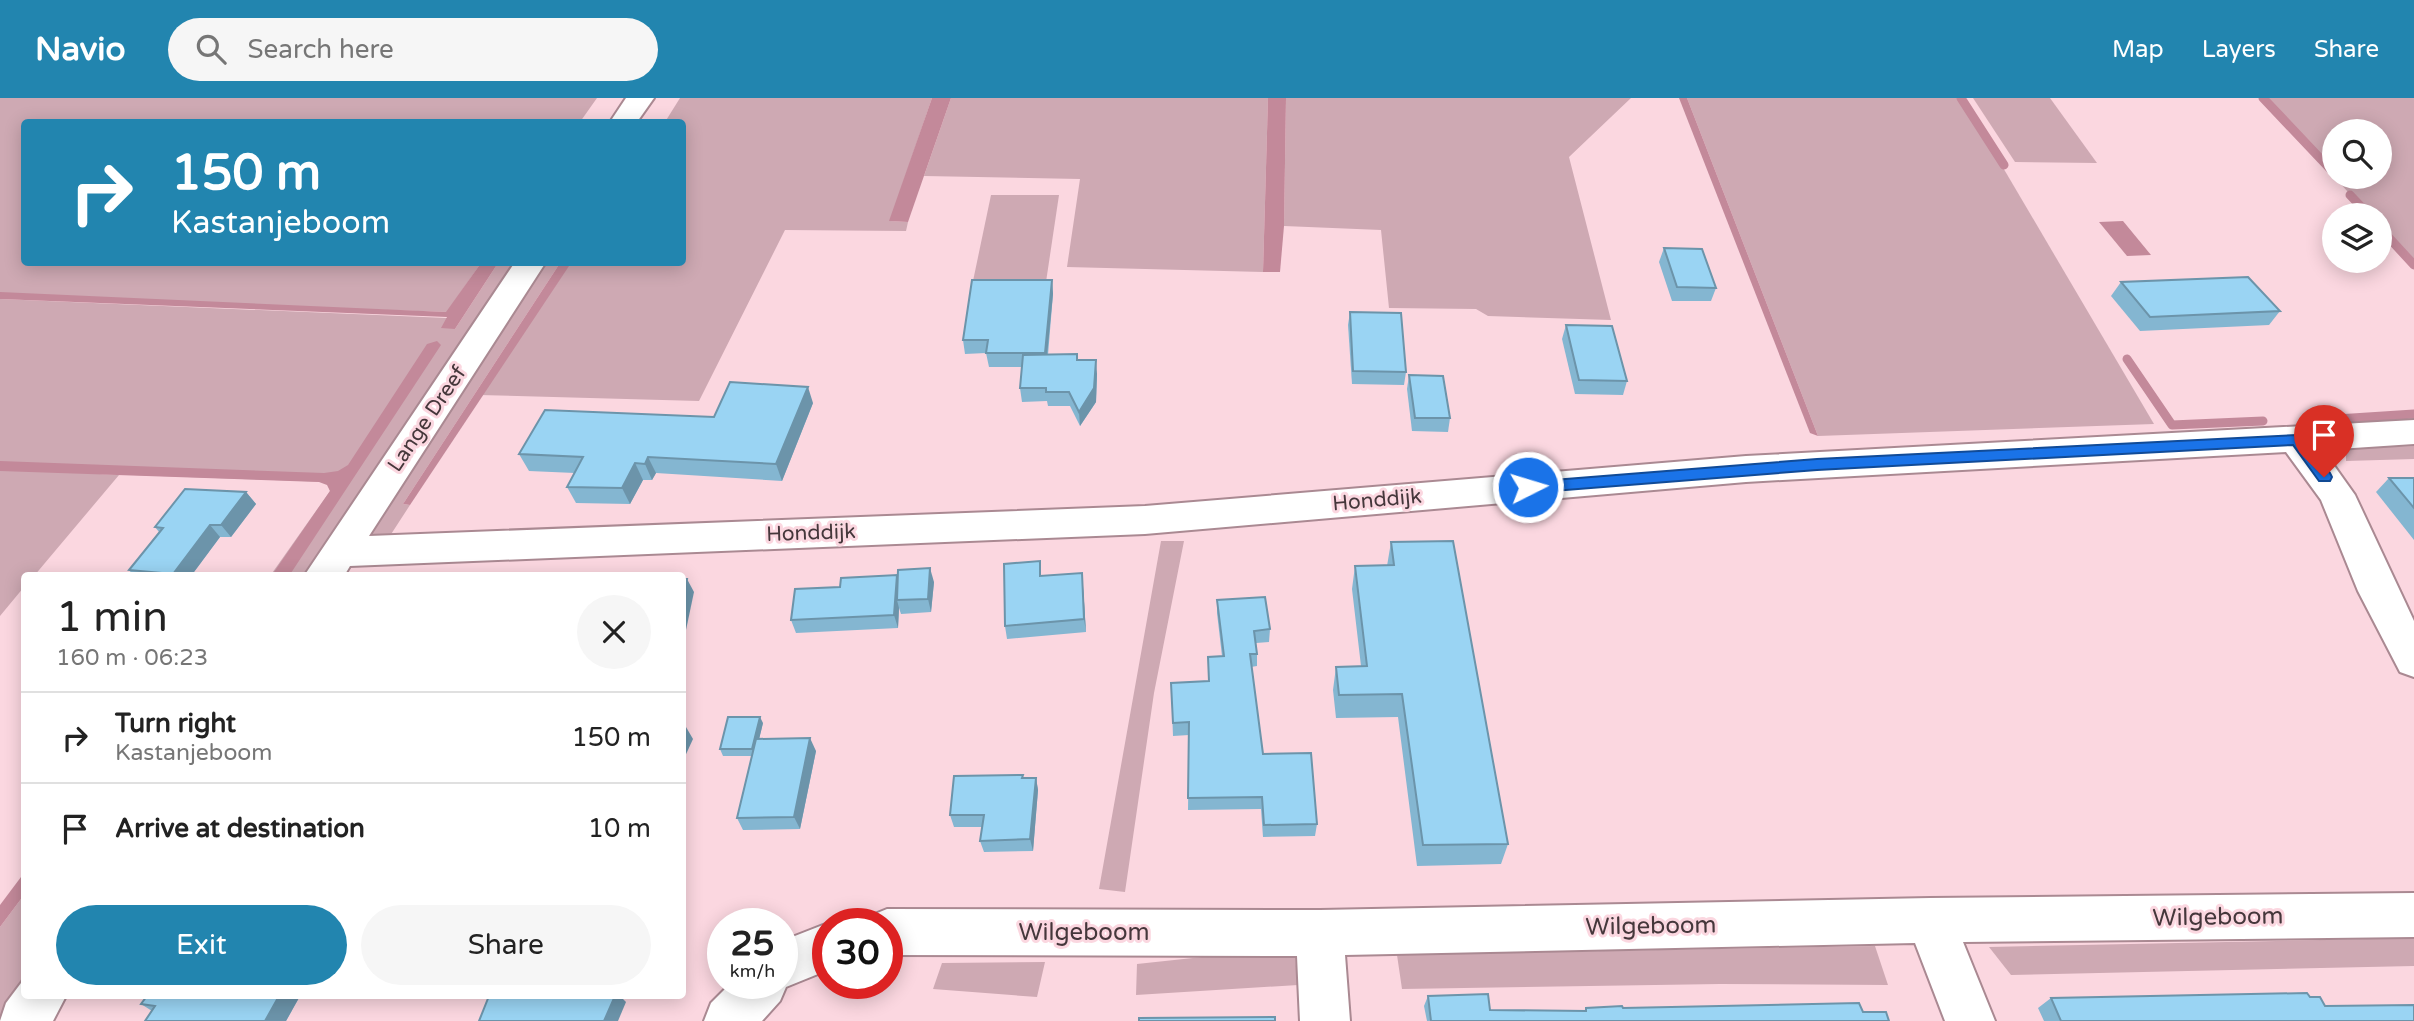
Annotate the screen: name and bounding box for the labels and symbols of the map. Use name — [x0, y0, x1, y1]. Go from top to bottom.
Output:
street label: Lange Dreef — [382, 361, 472, 477]
pin — [2294, 405, 2354, 477]
position arrow — [1491, 450, 1565, 524]
street label: Honddijk — [1331, 484, 1423, 516]
street label: Honddijk — [766, 519, 856, 547]
street label: Wilgeboom — [2152, 901, 2284, 933]
speed limit sign: 30 — [812, 908, 903, 999]
street label: Wilgeboom — [1585, 910, 1717, 942]
street label: Wilgeboom — [1018, 918, 1150, 947]

